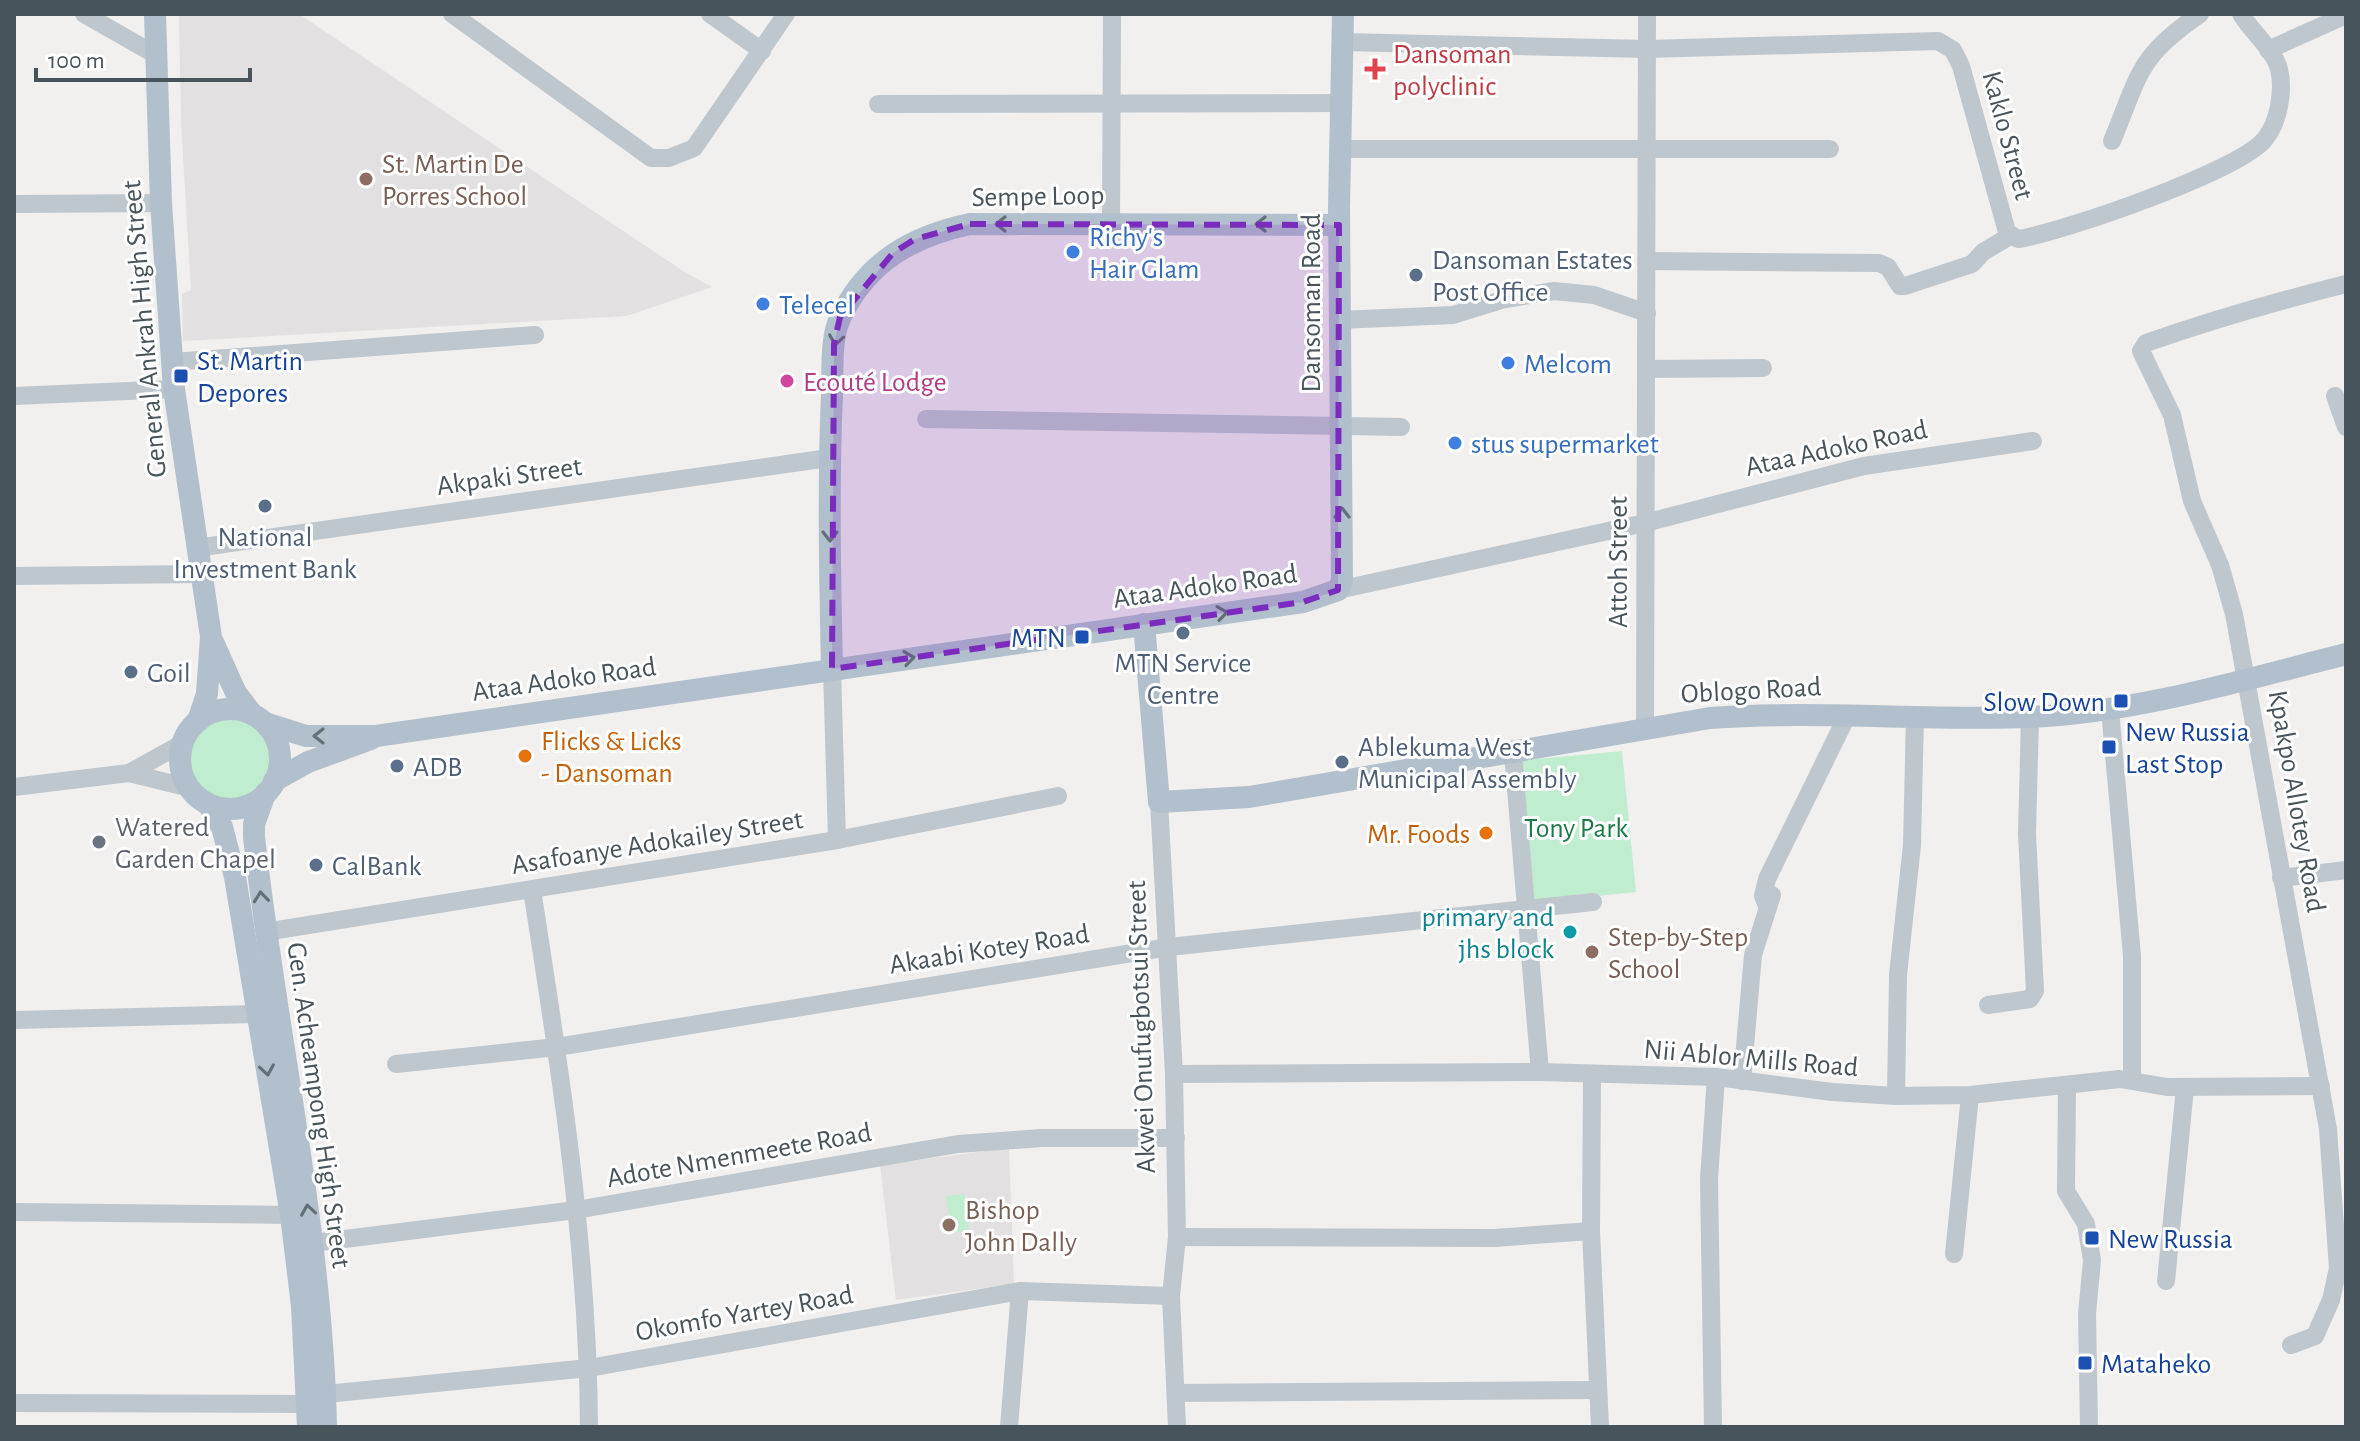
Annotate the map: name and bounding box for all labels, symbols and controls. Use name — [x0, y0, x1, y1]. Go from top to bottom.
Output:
scale bar — [36, 32, 250, 82]
place label: Dansoman polyclinic — [1393, 41, 1512, 101]
text: 100 m — [48, 49, 105, 73]
marker: Dansoman polyclinic — [1364, 58, 1386, 80]
street label: Kaklo Street — [1976, 68, 2038, 203]
place label: St. Martin De Porres School — [382, 151, 527, 211]
marker: St. Martin De Porres School — [357, 170, 375, 188]
street label: General Ankrah High Street — [118, 179, 172, 479]
street label: Sempe Loop — [971, 182, 1105, 212]
street label: Dansoman Road — [1298, 214, 1326, 392]
one-way arrow — [994, 215, 1007, 233]
one-way arrow — [1254, 215, 1267, 233]
place label: Richy's Hair Glam — [1089, 224, 1199, 284]
marker: Richy's Hair Glam — [1064, 243, 1082, 261]
place label: Dansoman Estates Post Office — [1432, 247, 1633, 307]
marker: Dansoman Estates Post Office — [1407, 266, 1425, 284]
place label: Telecel — [779, 292, 854, 320]
marker: Telecel — [754, 295, 772, 313]
one-way arrow — [828, 333, 845, 346]
place label: St. Martin Depores — [197, 348, 303, 408]
place label: Melcom — [1524, 351, 1612, 379]
marker: Melcom — [1499, 354, 1517, 372]
marker: St. Martin Depores — [172, 367, 190, 385]
place label: Ecouté Lodge — [803, 369, 947, 397]
marker: Ecouté Lodge — [778, 372, 796, 390]
street label: Ataa Adoko Road — [1743, 416, 1930, 482]
place label: stus supermarket — [1471, 431, 1659, 459]
marker: stus supermarket — [1446, 434, 1464, 452]
street label: Akpaki Street — [435, 453, 584, 501]
street label: Attoh Street — [1605, 496, 1633, 628]
marker: National Investment Bank — [256, 497, 274, 515]
one-way arrow — [1333, 506, 1350, 519]
place label: National Investment Bank — [173, 524, 357, 584]
one-way arrow — [821, 530, 839, 543]
street label: Ataa Adoko Road — [1112, 560, 1299, 614]
one-way arrow — [1215, 605, 1228, 622]
marker: MTN Service Centre — [1174, 624, 1192, 642]
place label: MTN — [1011, 625, 1066, 653]
marker: MTN — [1073, 628, 1091, 646]
one-way arrow — [902, 650, 916, 667]
place label: MTN Service Centre — [1115, 650, 1251, 710]
street label: Ataa Adoko Road — [471, 653, 658, 707]
place label: Goil — [147, 660, 191, 688]
marker: Goil — [122, 663, 140, 681]
street label: Oblogo Road — [1680, 673, 1822, 709]
street label: Kpakpo Allotey Road — [2263, 688, 2329, 915]
place label: Slow Down — [1984, 689, 2105, 717]
marker: Slow Down — [2112, 692, 2130, 710]
place label: New Russia Last Stop — [2125, 719, 2250, 779]
one-way arrow — [312, 727, 325, 745]
place label: Flicks & Licks - Dansoman — [541, 728, 682, 788]
place label: Ablekuma West Municipal Assembly — [1358, 734, 1577, 794]
marker: New Russia Last Stop — [2100, 738, 2118, 756]
marker: Flicks & Licks - Dansoman — [516, 747, 534, 765]
marker: Ablekuma West Municipal Assembly — [1333, 753, 1351, 771]
place label: ADB — [413, 754, 462, 782]
marker: ADB — [388, 757, 406, 775]
street label: Asafoanye Adokailey Street — [510, 806, 805, 880]
place label: Watered Garden Chapel — [115, 814, 276, 874]
park label: Tony Park — [1524, 815, 1628, 843]
place label: Mr. Foods — [1367, 821, 1470, 849]
marker: Mr. Foods — [1477, 824, 1495, 842]
marker: Watered Garden Chapel — [90, 833, 108, 851]
place label: CalBank — [332, 853, 422, 881]
marker: CalBank — [307, 856, 325, 874]
street label: Akwei Onufugbotsui Street — [1123, 880, 1161, 1174]
one-way arrow — [252, 891, 269, 904]
place label: primary and jhs block — [1422, 904, 1554, 964]
street label: Akaabi Kotey Road — [887, 920, 1091, 980]
marker: primary and jhs block — [1561, 923, 1579, 941]
place label: Step-by-Step School — [1608, 924, 1748, 984]
street label: Gen. Acheampong High Street — [281, 941, 355, 1270]
marker: Step-by-Step School — [1583, 943, 1601, 961]
street label: Nii Ablor Mills Road — [1642, 1036, 1859, 1082]
one-way arrow — [258, 1063, 275, 1076]
street label: Adote Nmenmeete Road — [605, 1119, 874, 1193]
place label: Bishop John Dally — [965, 1197, 1077, 1257]
one-way arrow — [300, 1203, 317, 1217]
marker: Bishop John Dally — [940, 1216, 958, 1234]
place label: New Russia — [2108, 1226, 2233, 1254]
marker: New Russia — [2083, 1229, 2101, 1247]
street label: Okomfo Yartey Road — [633, 1281, 855, 1347]
place label: Mataheko — [2101, 1351, 2211, 1379]
marker: Mataheko — [2076, 1354, 2094, 1372]

